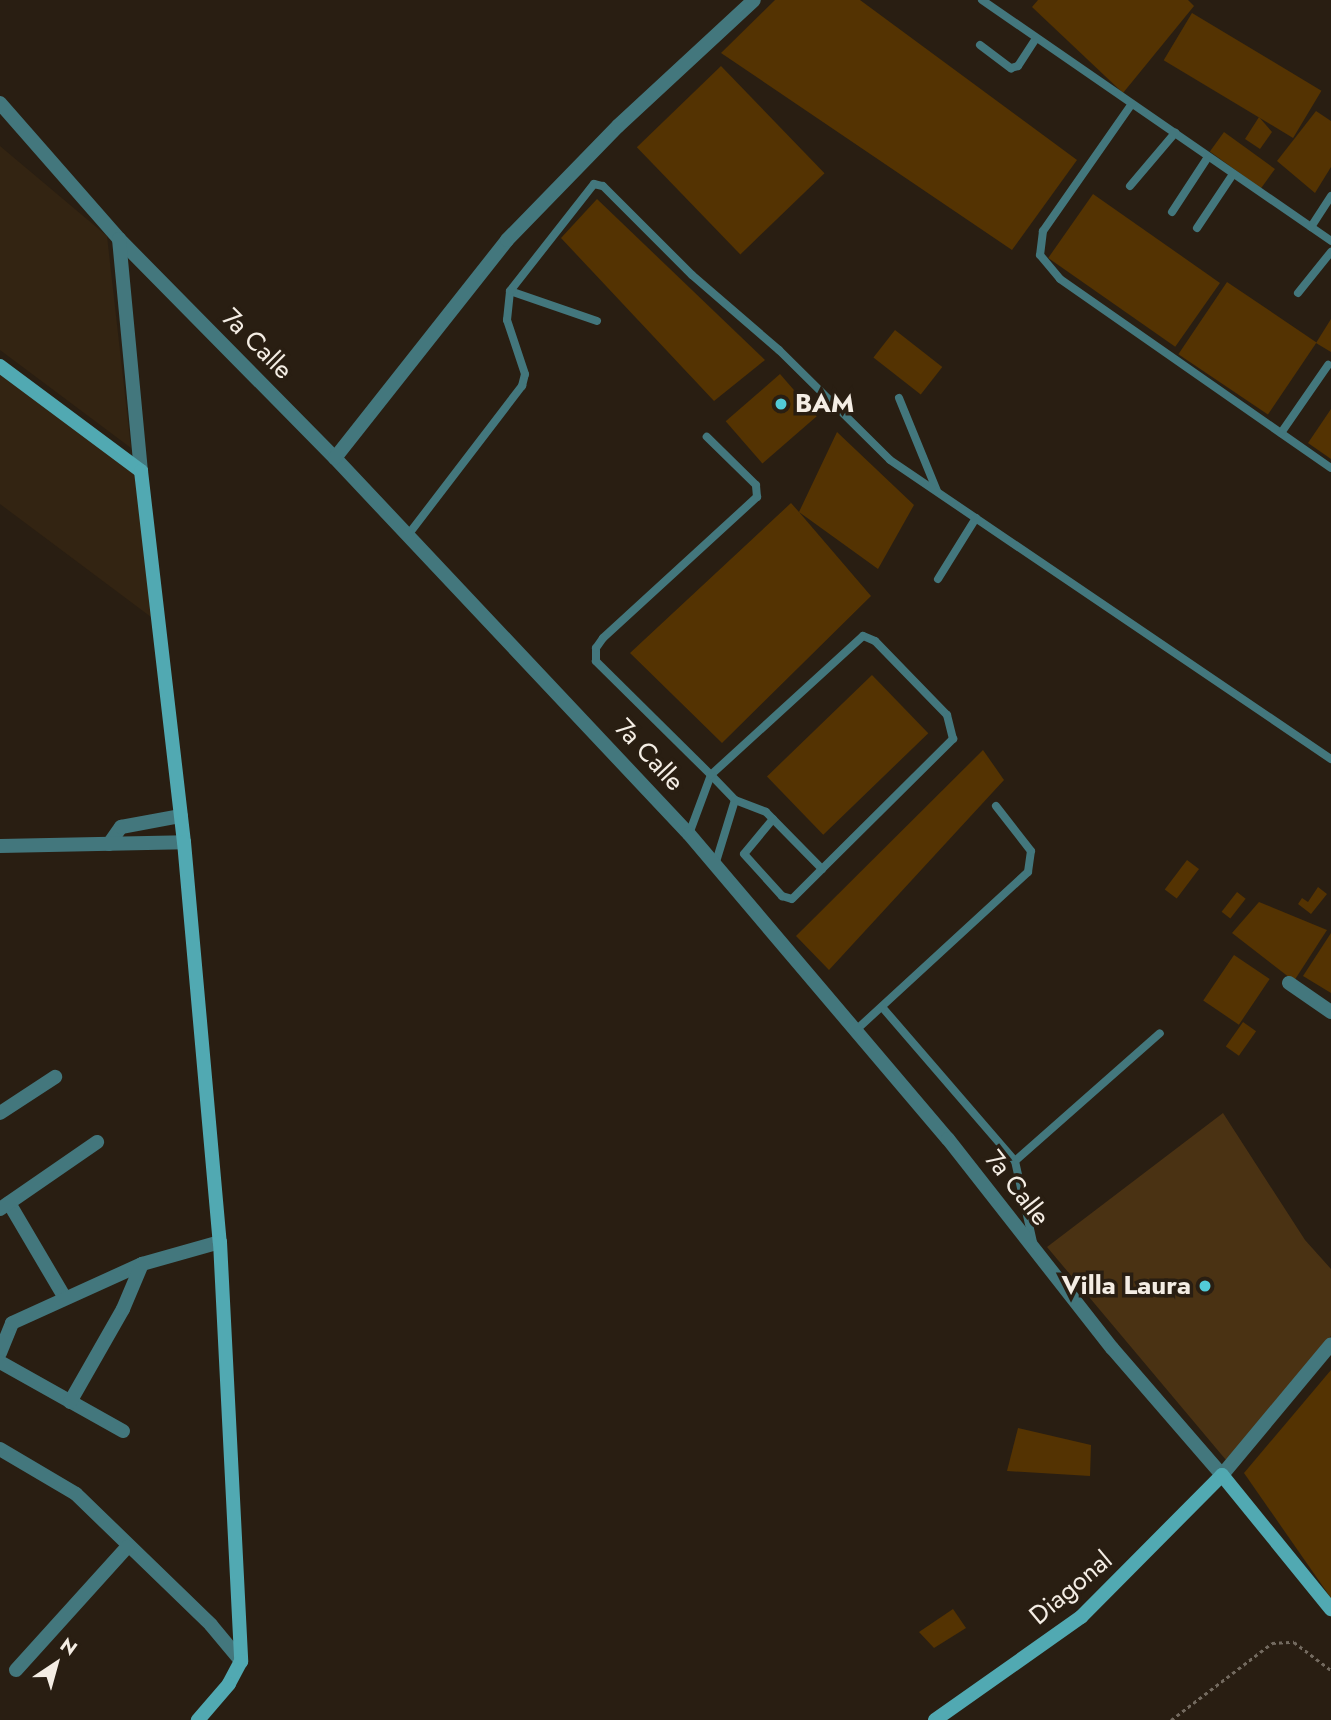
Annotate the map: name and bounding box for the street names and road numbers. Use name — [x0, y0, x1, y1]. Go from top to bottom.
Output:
street label: 7a Calle — [215, 302, 299, 386]
street label: 7a Calle — [608, 713, 690, 797]
street label: 7a Calle — [978, 1144, 1056, 1232]
street label: Diagonal — [1023, 1545, 1119, 1631]

